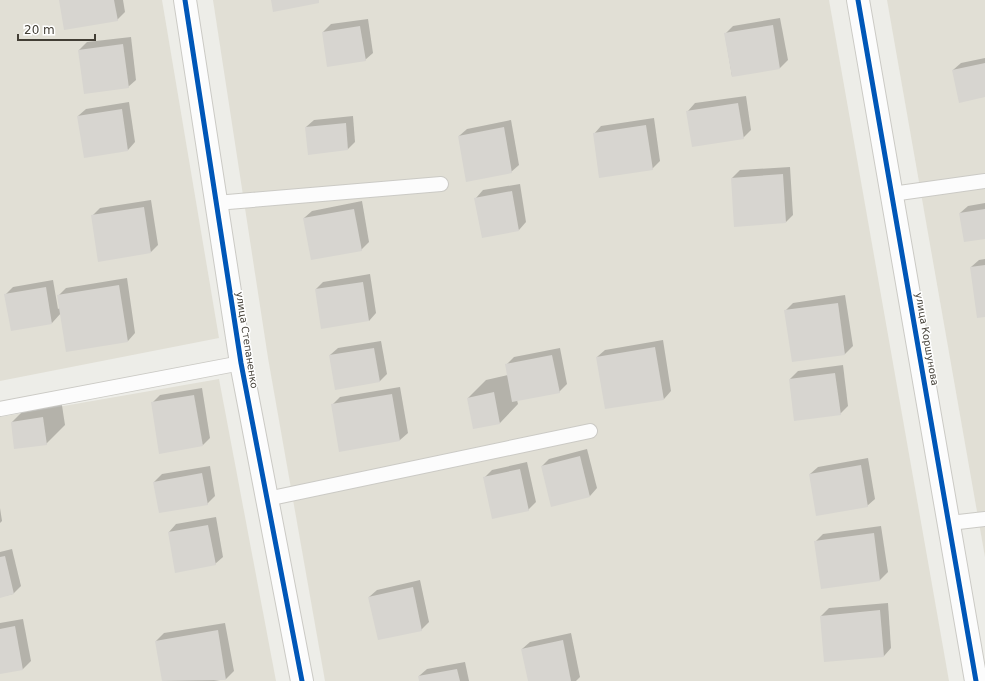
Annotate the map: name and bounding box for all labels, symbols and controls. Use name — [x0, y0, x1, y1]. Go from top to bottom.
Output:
scale bar — [18, 16, 95, 42]
text: 20 m — [24, 23, 55, 37]
street label: улица Степаненко — [234, 291, 260, 389]
street label: улица Коршунова — [913, 292, 941, 386]

